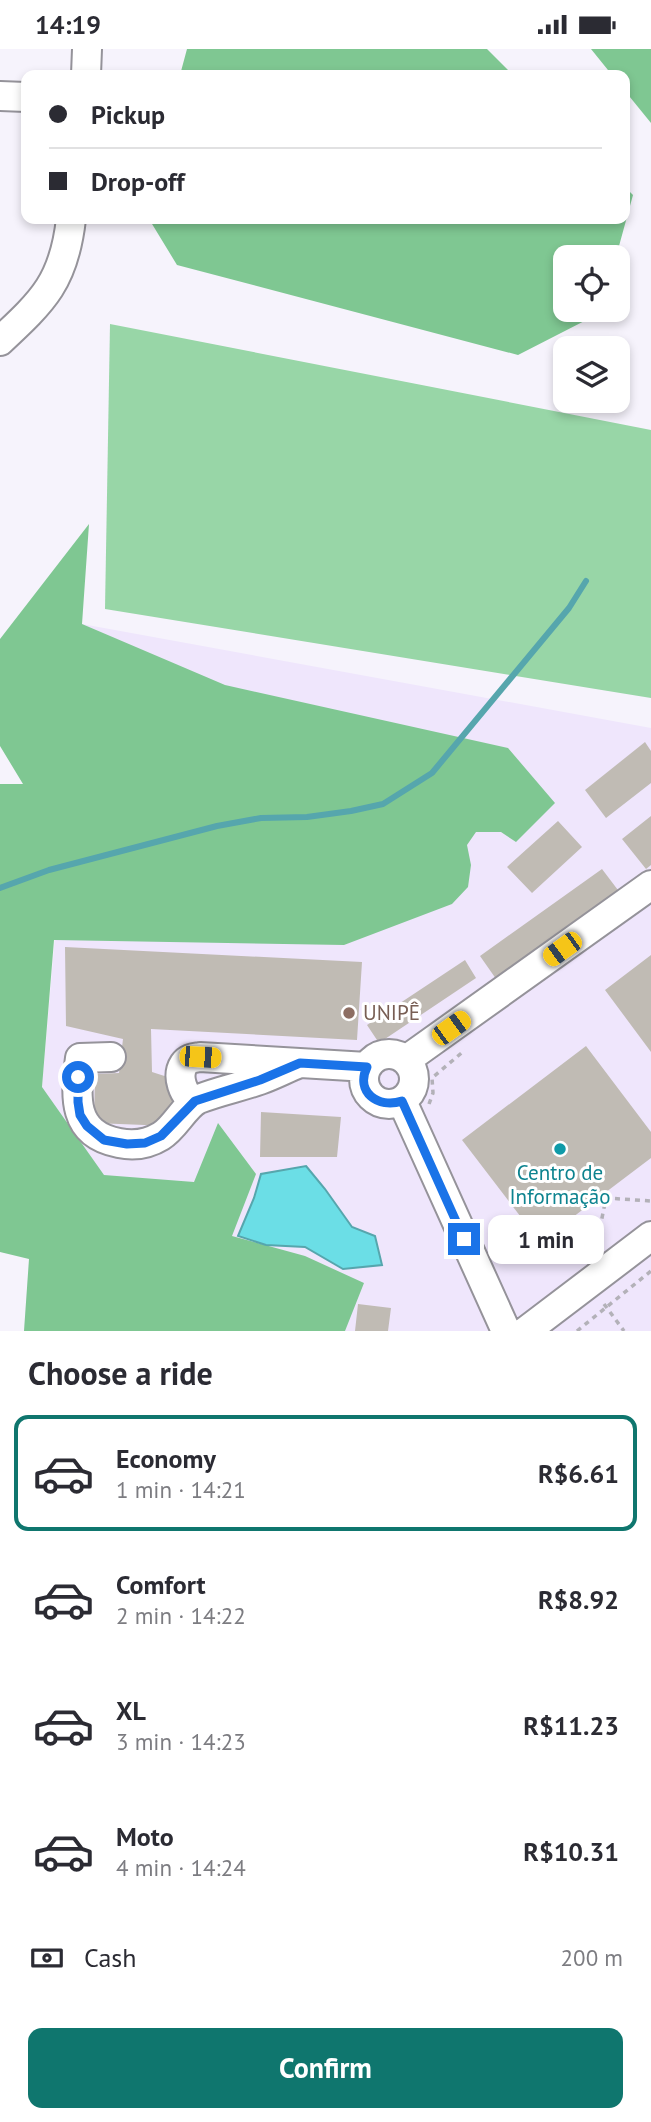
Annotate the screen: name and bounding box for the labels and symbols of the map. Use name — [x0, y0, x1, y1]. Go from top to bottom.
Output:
car — [539, 928, 586, 970]
place label: UNIPÊ — [363, 999, 420, 1026]
marker: UNIPÊ — [341, 1005, 357, 1021]
car — [428, 1007, 475, 1049]
car — [179, 1045, 222, 1069]
route start — [62, 1061, 94, 1093]
marker: Centro de Informação — [552, 1141, 568, 1157]
place label: Centro de Informação — [509, 1159, 611, 1210]
callout: 1 min — [489, 1215, 604, 1263]
route end — [448, 1223, 480, 1255]

